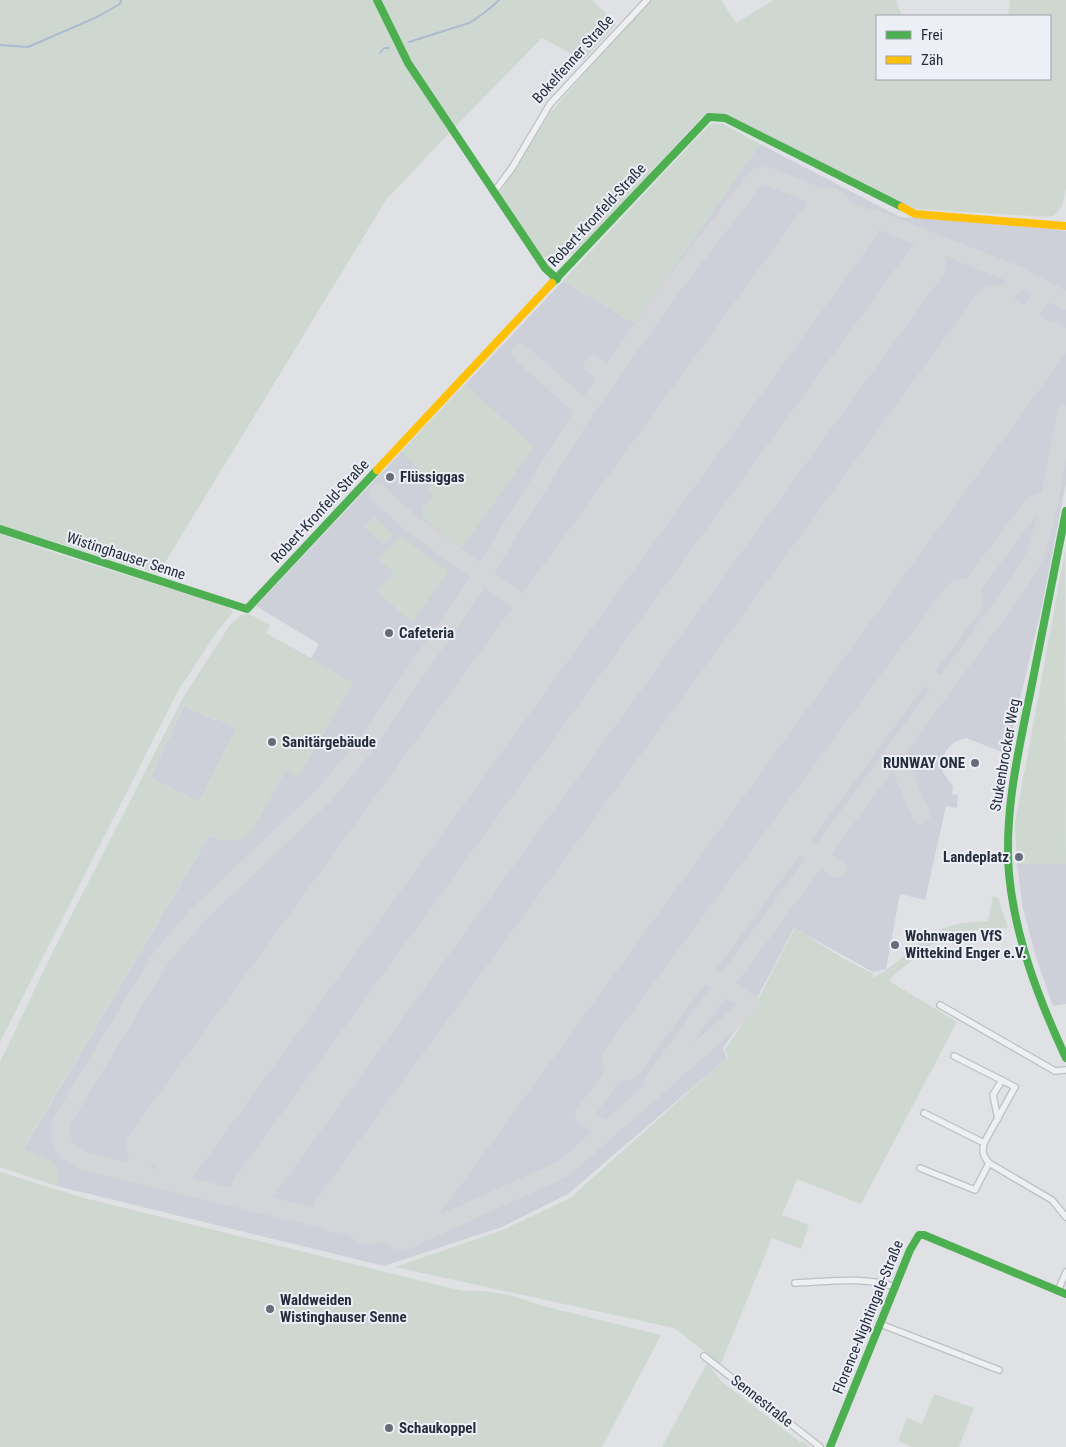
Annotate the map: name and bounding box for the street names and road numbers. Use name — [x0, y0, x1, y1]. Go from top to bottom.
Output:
street label: Bokelfenner Straße — [529, 11, 617, 107]
street label: Robert-Kronfeld-Straße — [544, 159, 650, 271]
street label: Robert-Kronfeld-Straße — [267, 455, 373, 567]
street label: Wistinghauser Senne — [64, 528, 188, 584]
street label: Stukenbrocker Weg — [986, 697, 1024, 813]
street label: Florence-Nightingale-Straße — [829, 1237, 907, 1397]
street label: Sennestraße — [727, 1371, 797, 1431]

